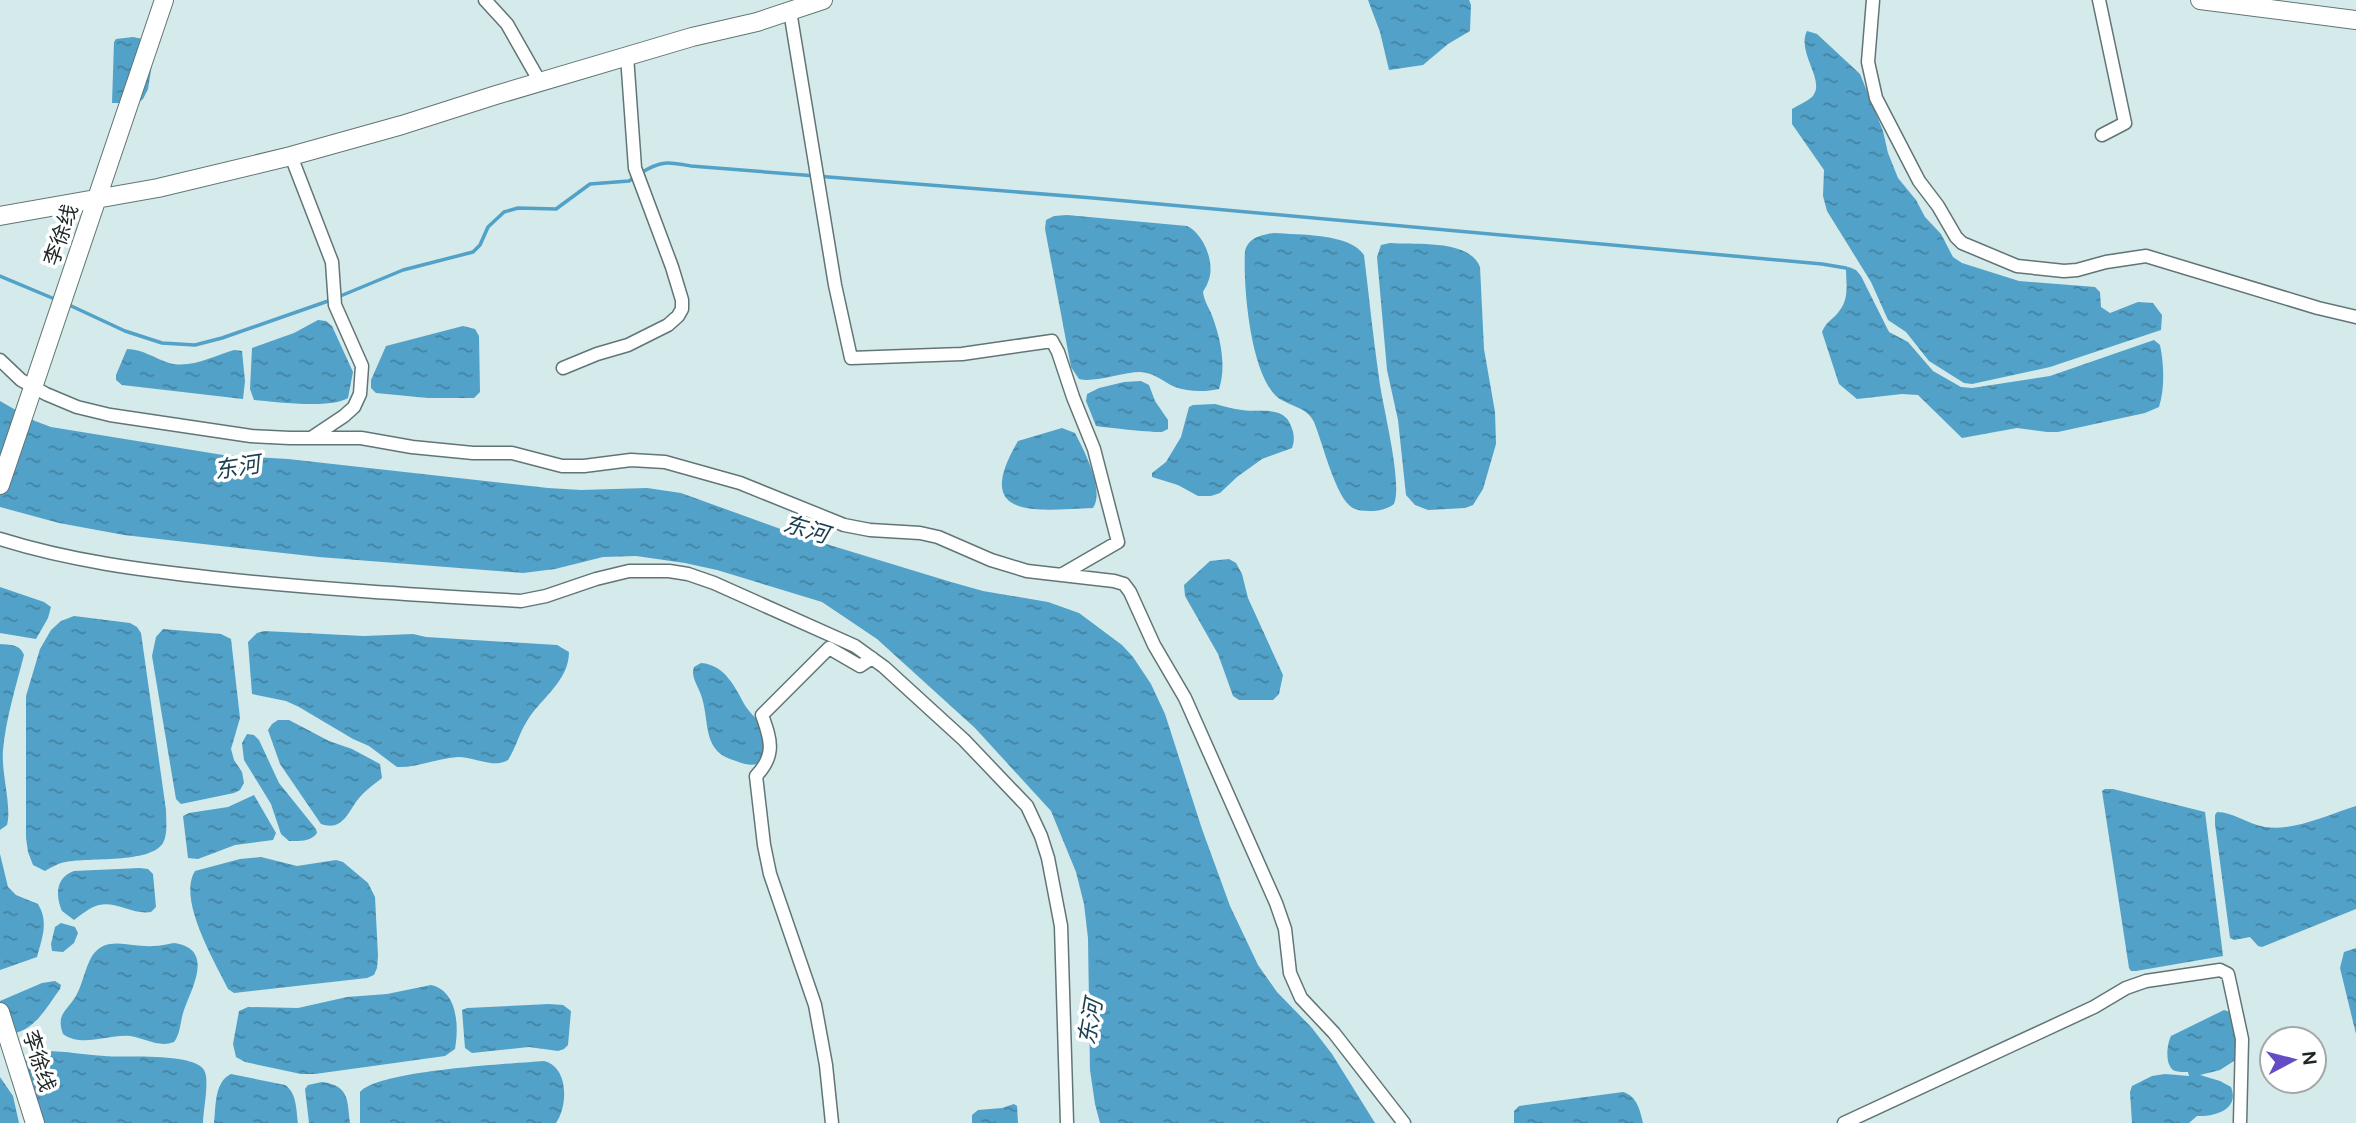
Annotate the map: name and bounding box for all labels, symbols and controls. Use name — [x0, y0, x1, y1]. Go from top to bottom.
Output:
street label: 李徐线 — [38, 201, 84, 269]
water label: 东河 — [212, 448, 266, 485]
water label: 东河 — [780, 508, 836, 551]
water label: 东河 — [1071, 993, 1109, 1047]
north arrow — [2258, 1025, 2328, 1095]
street label: 李徐线 — [16, 1027, 62, 1095]
text: N — [2296, 1050, 2323, 1066]

